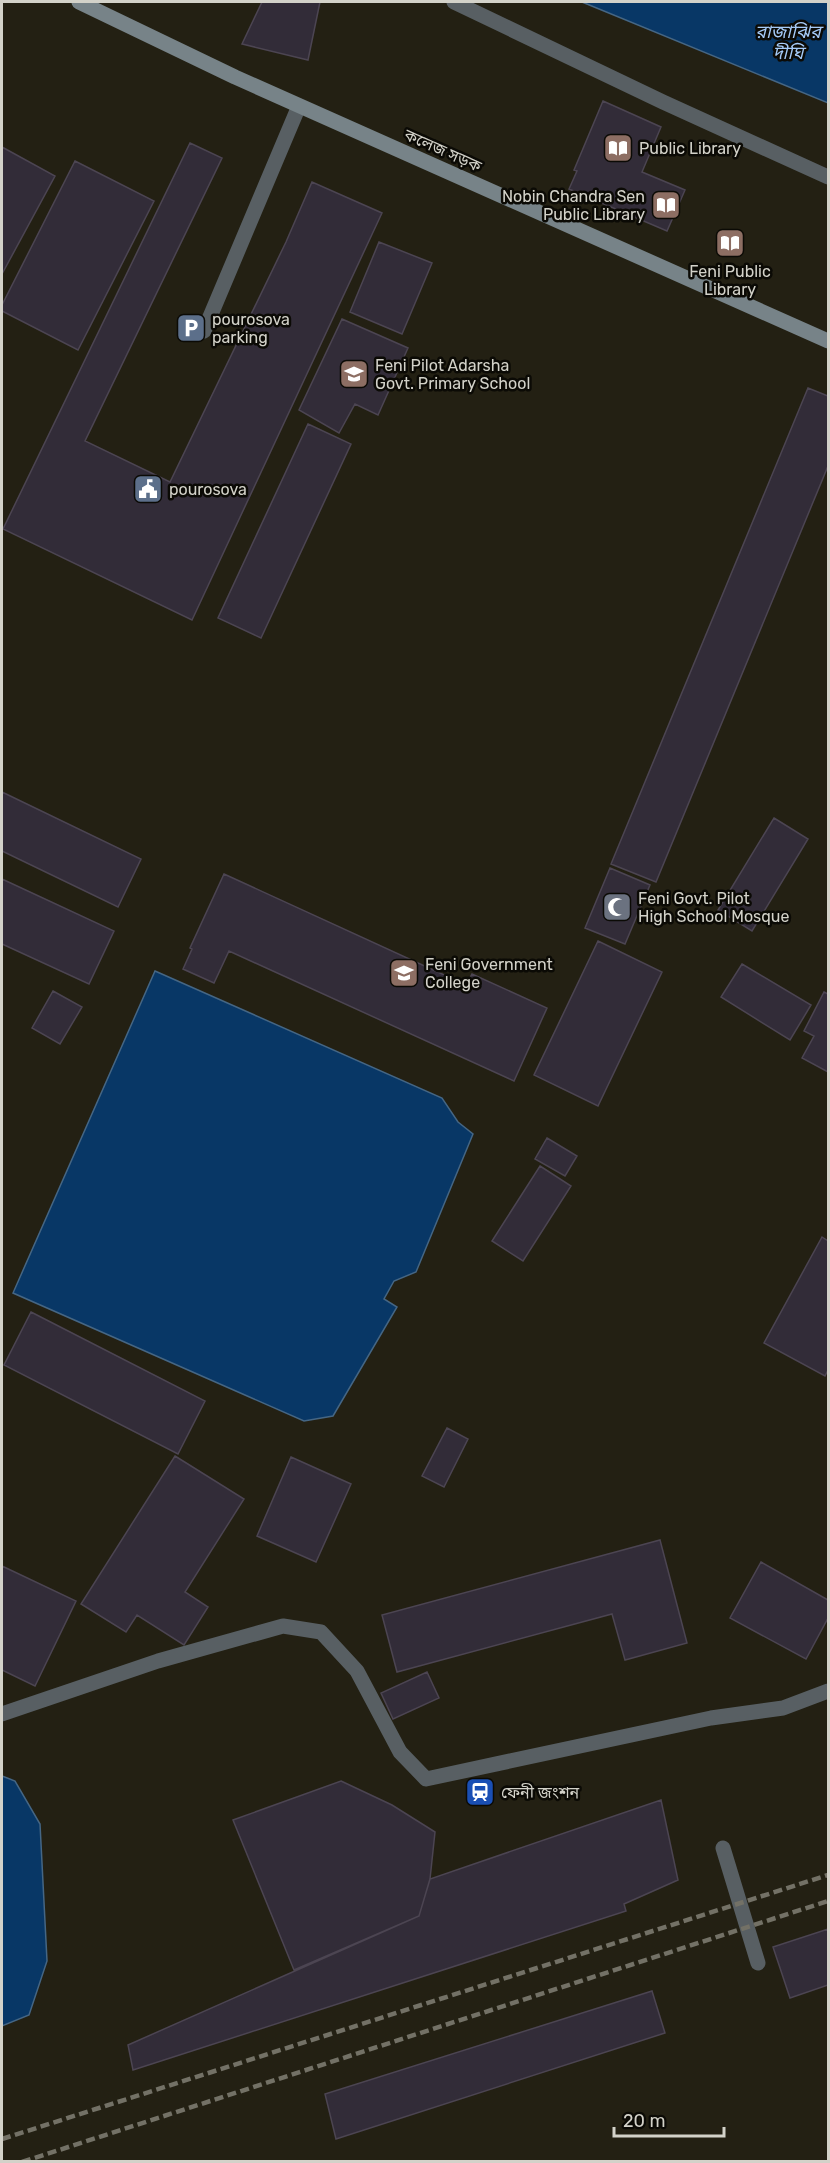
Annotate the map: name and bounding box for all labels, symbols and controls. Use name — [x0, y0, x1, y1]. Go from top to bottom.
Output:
water label: রাজাঝির দীঘি — [755, 21, 824, 64]
street label: কলেজ সড়ক — [400, 125, 485, 176]
library icon: Public Library — [602, 132, 634, 164]
place label: Public Library — [639, 139, 741, 158]
place label: Nobin Chandra Sen Public Library — [502, 187, 645, 224]
library icon: Nobin Chandra Sen Public Library — [650, 189, 682, 221]
library icon: Feni Public Library — [714, 227, 746, 259]
place label: Feni Public Library — [689, 262, 771, 299]
place label: pourosova parking — [212, 310, 290, 347]
parking icon: pourosova parking — [175, 312, 207, 344]
place label: Feni Pilot Adarsha Govt. Primary School — [375, 356, 530, 393]
school or university icon: Feni Pilot Adarsha Govt. Primary School — [338, 358, 370, 390]
public building icon: pourosova — [132, 473, 164, 505]
place label: pourosova — [169, 480, 247, 499]
place label: Feni Govt. Pilot High School Mosque — [638, 889, 789, 926]
mosque icon: Feni Govt. Pilot High School Mosque — [601, 891, 633, 923]
place label: Feni Government College — [425, 955, 553, 992]
school or university icon: Feni Government College — [388, 957, 420, 989]
station icon: ফেনী জংশন — [464, 1776, 496, 1808]
place label: ফেনী জংশন — [501, 1783, 580, 1802]
scale bar — [614, 2100, 724, 2138]
text: 20 m — [623, 2110, 665, 2132]

